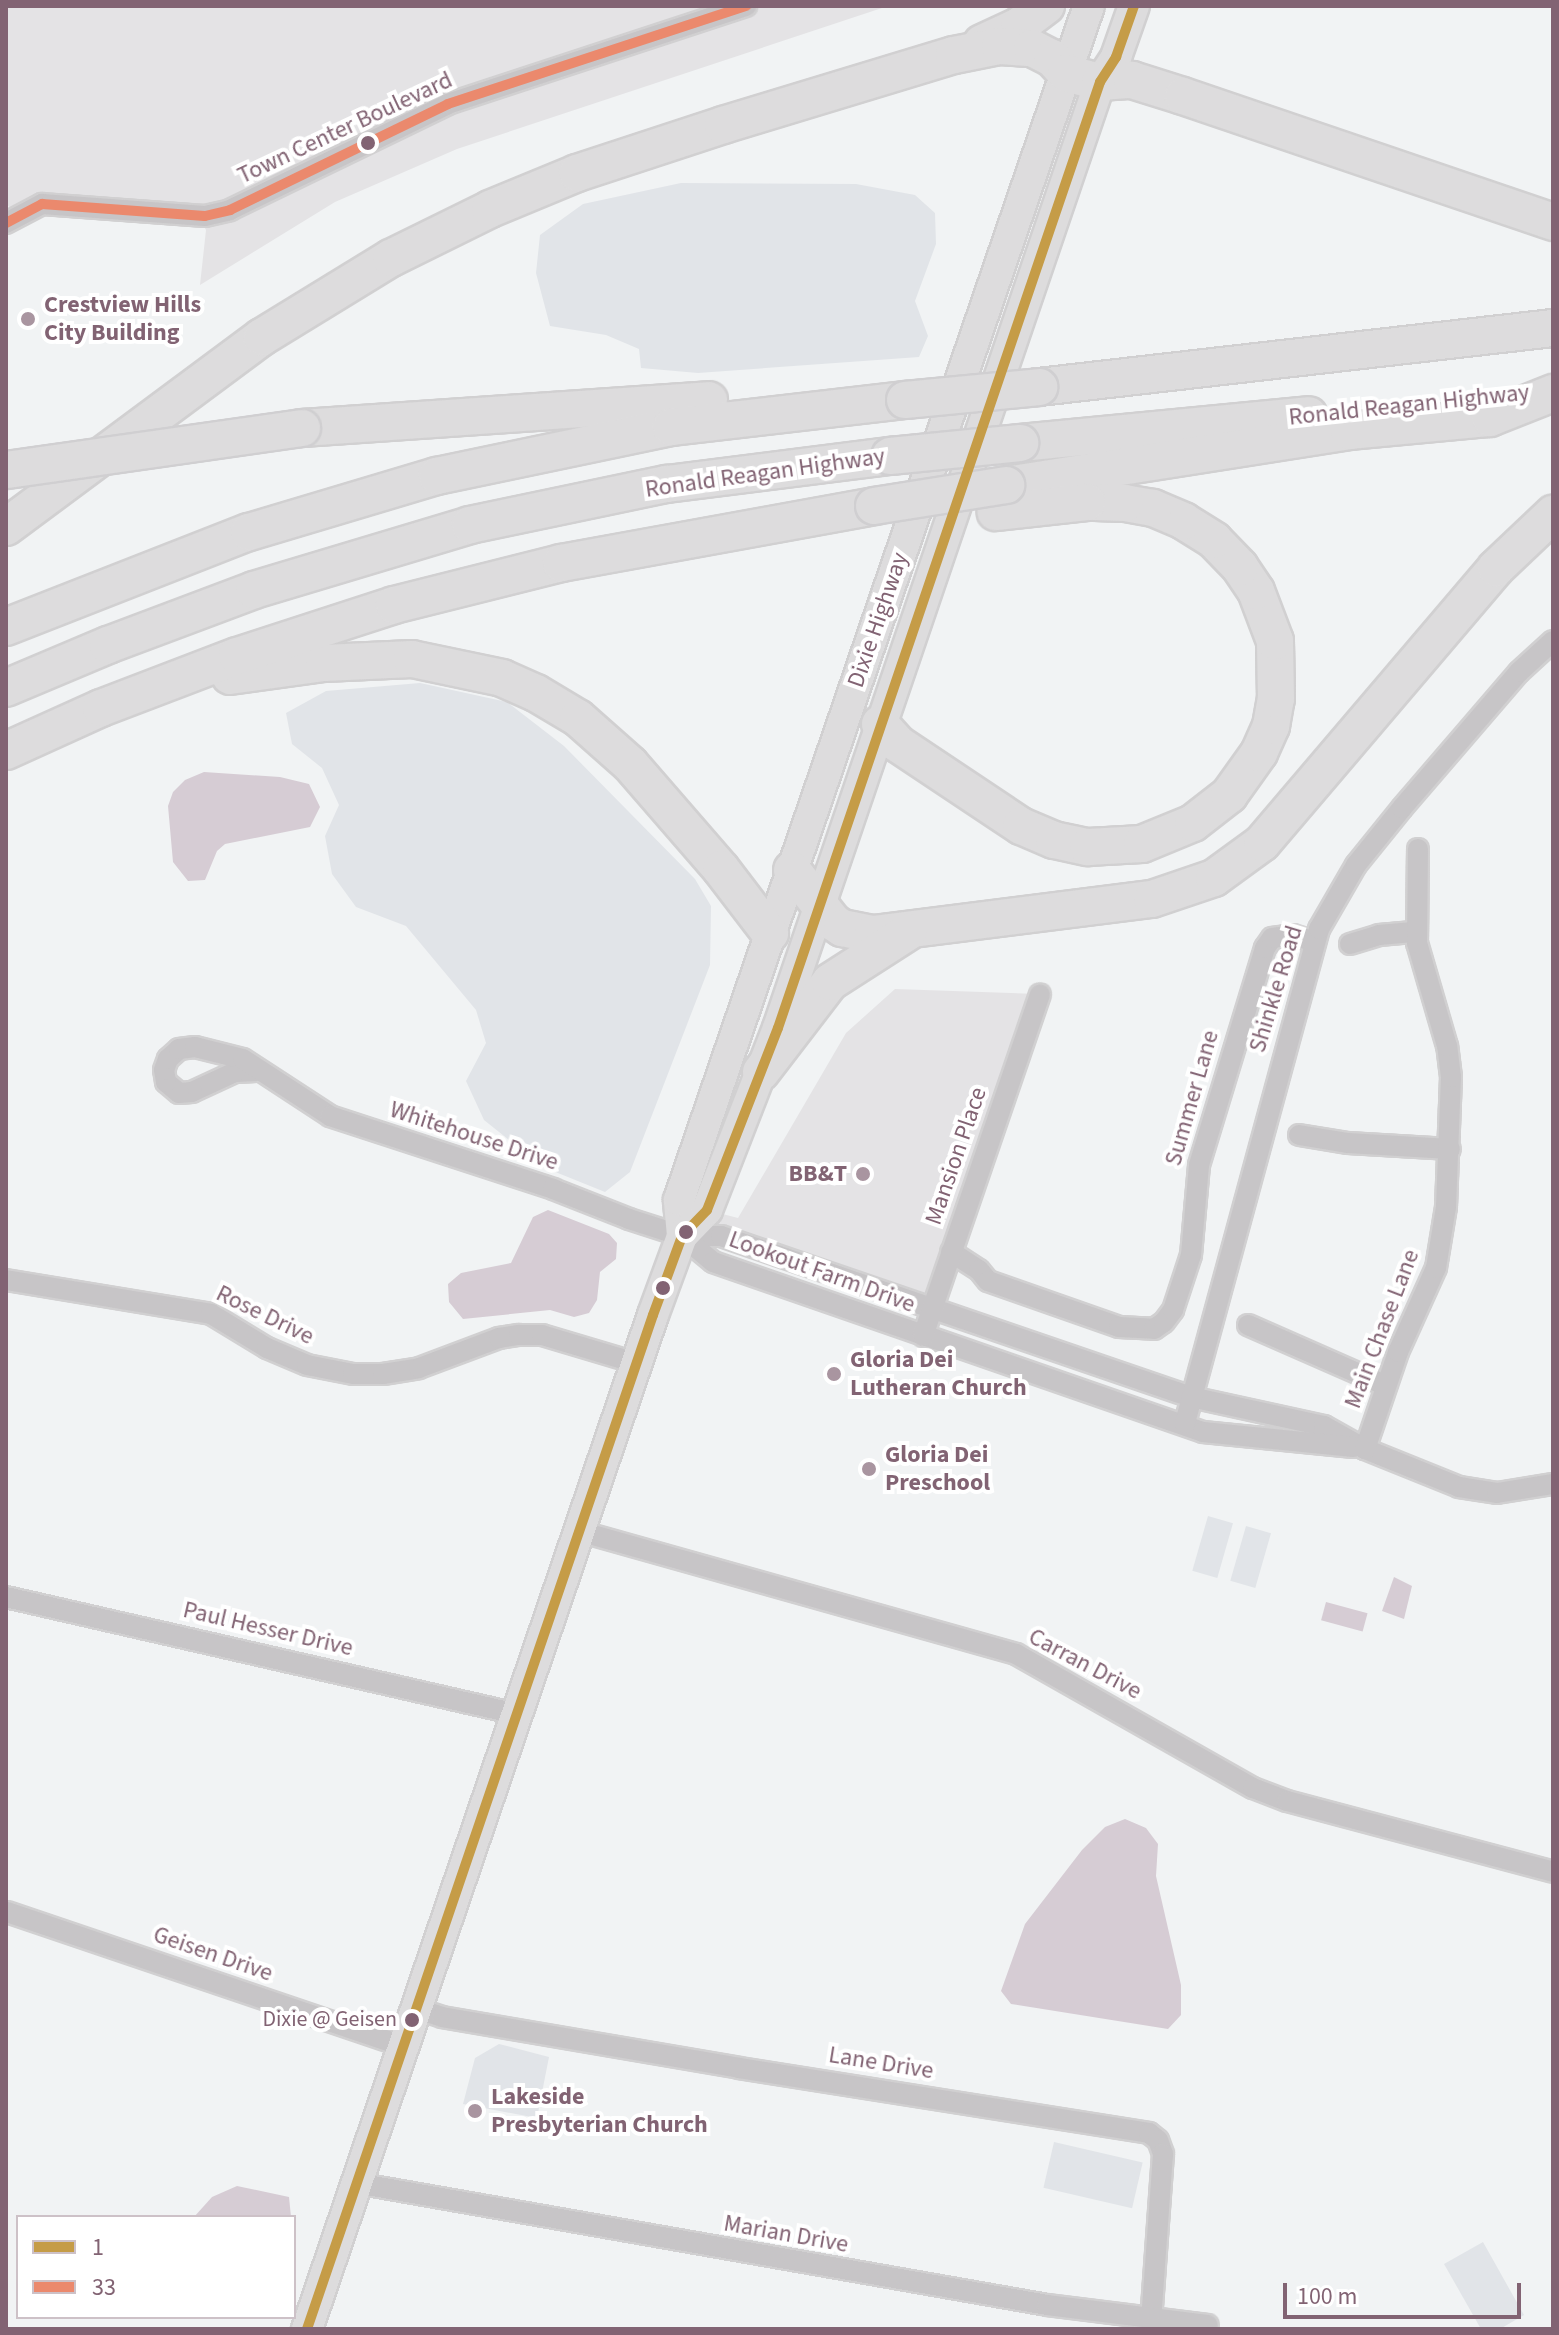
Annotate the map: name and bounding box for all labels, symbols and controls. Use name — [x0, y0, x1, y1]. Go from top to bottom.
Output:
street label: Town Center Boulevard — [233, 66, 457, 190]
unlabelled marker — [360, 135, 376, 151]
place label: Crestview Hills City Building — [44, 291, 201, 347]
marker: Crestview Hills City Building — [19, 310, 37, 328]
street label: Ronald Reagan Highway — [1287, 378, 1531, 432]
street label: Ronald Reagan Highway — [643, 442, 887, 504]
street label: Dixie Highway — [841, 549, 915, 691]
street label: Shinkle Road — [1243, 922, 1309, 1056]
street label: Summer Lane — [1159, 1027, 1225, 1169]
street label: Mansion Place — [919, 1083, 993, 1229]
street label: Whitehouse Drive — [386, 1095, 562, 1177]
place label: BB&T — [789, 1160, 847, 1188]
marker: BB&T — [854, 1165, 872, 1183]
unlabelled marker — [678, 1224, 694, 1240]
street label: Lookout Farm Drive — [725, 1225, 919, 1319]
street label: Main Chase Lane — [1338, 1246, 1426, 1412]
street label: Rose Drive — [211, 1279, 319, 1351]
unlabelled marker — [655, 1280, 671, 1296]
place label: Gloria Dei Lutheran Church — [850, 1346, 1027, 1402]
marker: Gloria Dei Lutheran Church — [825, 1365, 843, 1383]
place label: Gloria Dei Preschool — [885, 1441, 990, 1497]
marker: Gloria Dei Preschool — [860, 1460, 878, 1478]
street label: Paul Hesser Drive — [180, 1595, 356, 1663]
street label: Carran Drive — [1024, 1622, 1146, 1706]
street label: Geisen Drive — [149, 1920, 277, 1988]
place label: Dixie @ Geisen — [262, 2007, 397, 2033]
marker: Dixie @ Geisen — [404, 2012, 420, 2028]
street label: Lane Drive — [827, 2041, 935, 2085]
place label: Lakeside Presbyterian Church — [491, 2083, 708, 2139]
marker: Lakeside Presbyterian Church — [466, 2102, 484, 2120]
street label: Marian Drive — [722, 2209, 850, 2259]
legend — [16, 2215, 296, 2319]
text: 1 — [92, 2230, 104, 2265]
scale bar — [1287, 2267, 1525, 2317]
text: 33 — [92, 2270, 116, 2305]
text: 100 m — [1297, 2279, 1357, 2314]

